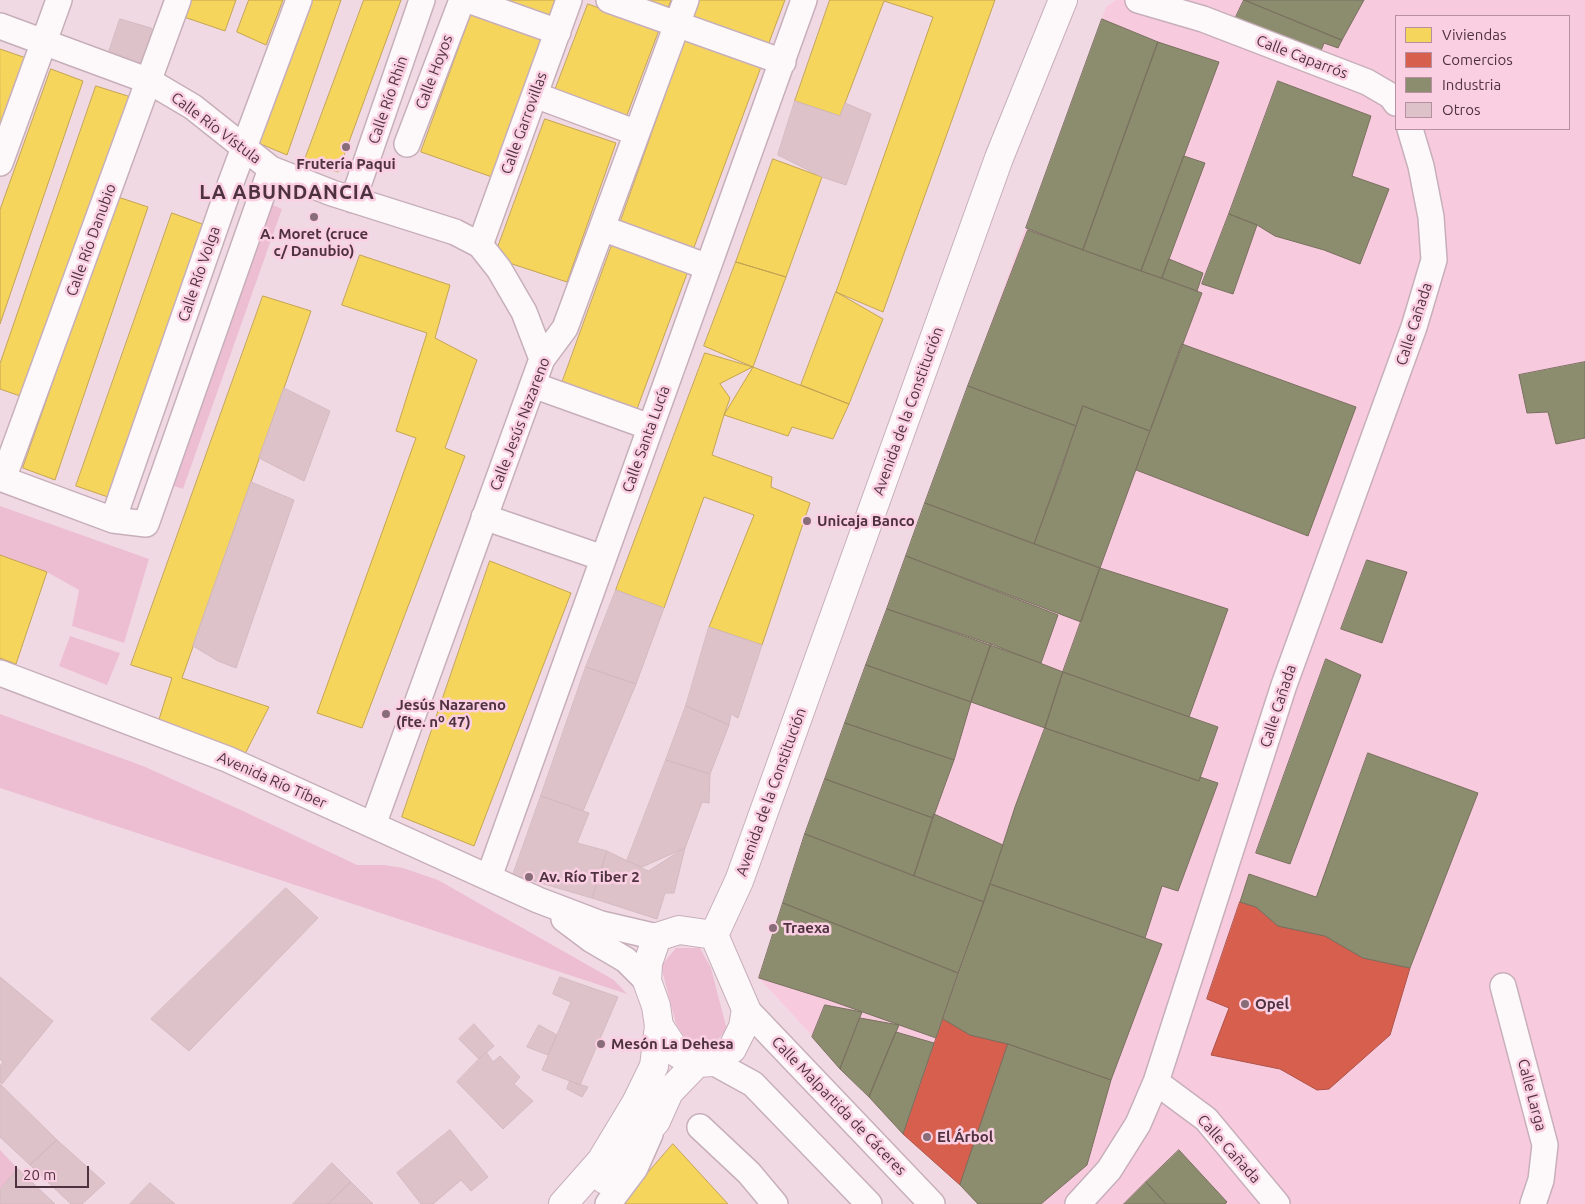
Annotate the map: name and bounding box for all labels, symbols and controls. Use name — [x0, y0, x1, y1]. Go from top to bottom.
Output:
legend — [1395, 15, 1570, 130]
text: Viviendas — [1442, 26, 1506, 43]
street label: Calle Caparrós — [1254, 31, 1350, 83]
street label: Calle Hoyos — [412, 32, 456, 112]
text: Comercios — [1442, 51, 1513, 68]
street label: Calle Río Rhin — [365, 54, 411, 146]
street label: Calle Garrovillas — [497, 69, 551, 177]
text: Industria — [1442, 76, 1501, 93]
street label: Calle Río Vístula — [167, 88, 265, 168]
text: Otros — [1442, 101, 1481, 118]
marker: Frutería Paqui — [340, 141, 352, 153]
place label: Frutería Paqui — [296, 155, 396, 173]
district label: LA ABUNDANCIA — [198, 180, 376, 204]
street label: Calle Río Danubio — [62, 181, 120, 299]
marker: A. Moret (cruce c/ Danubio) — [308, 211, 320, 223]
street label: Calle Río Volga — [174, 224, 224, 324]
place label: A. Moret (cruce c/ Danubio) — [260, 225, 368, 260]
street label: Calle Cañada — [1392, 280, 1436, 368]
street label: Avenida de la Constitución — [869, 324, 947, 498]
street label: Calle Jesús Nazareno — [486, 355, 554, 493]
street label: Calle Santa Lucía — [618, 383, 674, 495]
place label: Unicaja Banco — [817, 512, 915, 530]
marker: Unicaja Banco — [801, 515, 813, 527]
street label: Calle Cañada — [1256, 662, 1300, 750]
place label: Jesús Nazareno (fte. nº 47) — [396, 696, 506, 731]
street label: Avenida de la Constitución — [732, 705, 810, 879]
marker: Jesús Nazareno (fte. nº 47) — [380, 708, 392, 720]
street label: Avenida Río Tíber — [215, 748, 329, 812]
place label: Av. Río Tiber 2 — [539, 868, 640, 886]
marker: Av. Río Tiber 2 — [523, 871, 535, 883]
place label: Traexa — [783, 919, 830, 937]
marker: Traexa — [767, 922, 779, 934]
place label: Opel — [1255, 995, 1289, 1013]
marker: Opel — [1239, 998, 1251, 1010]
street label: Calle Malpartida de Cáceres — [768, 1033, 910, 1179]
place label: Mesón La Dehesa — [611, 1035, 734, 1053]
marker: Mesón La Dehesa — [595, 1038, 607, 1050]
street label: Calle Larga — [1514, 1057, 1550, 1133]
street label: Calle Cañada — [1193, 1111, 1265, 1187]
place label: El Árbol — [937, 1128, 993, 1146]
marker: El Árbol — [921, 1131, 933, 1143]
scale bar — [18, 1156, 91, 1188]
text: 20 m — [23, 1166, 56, 1183]

